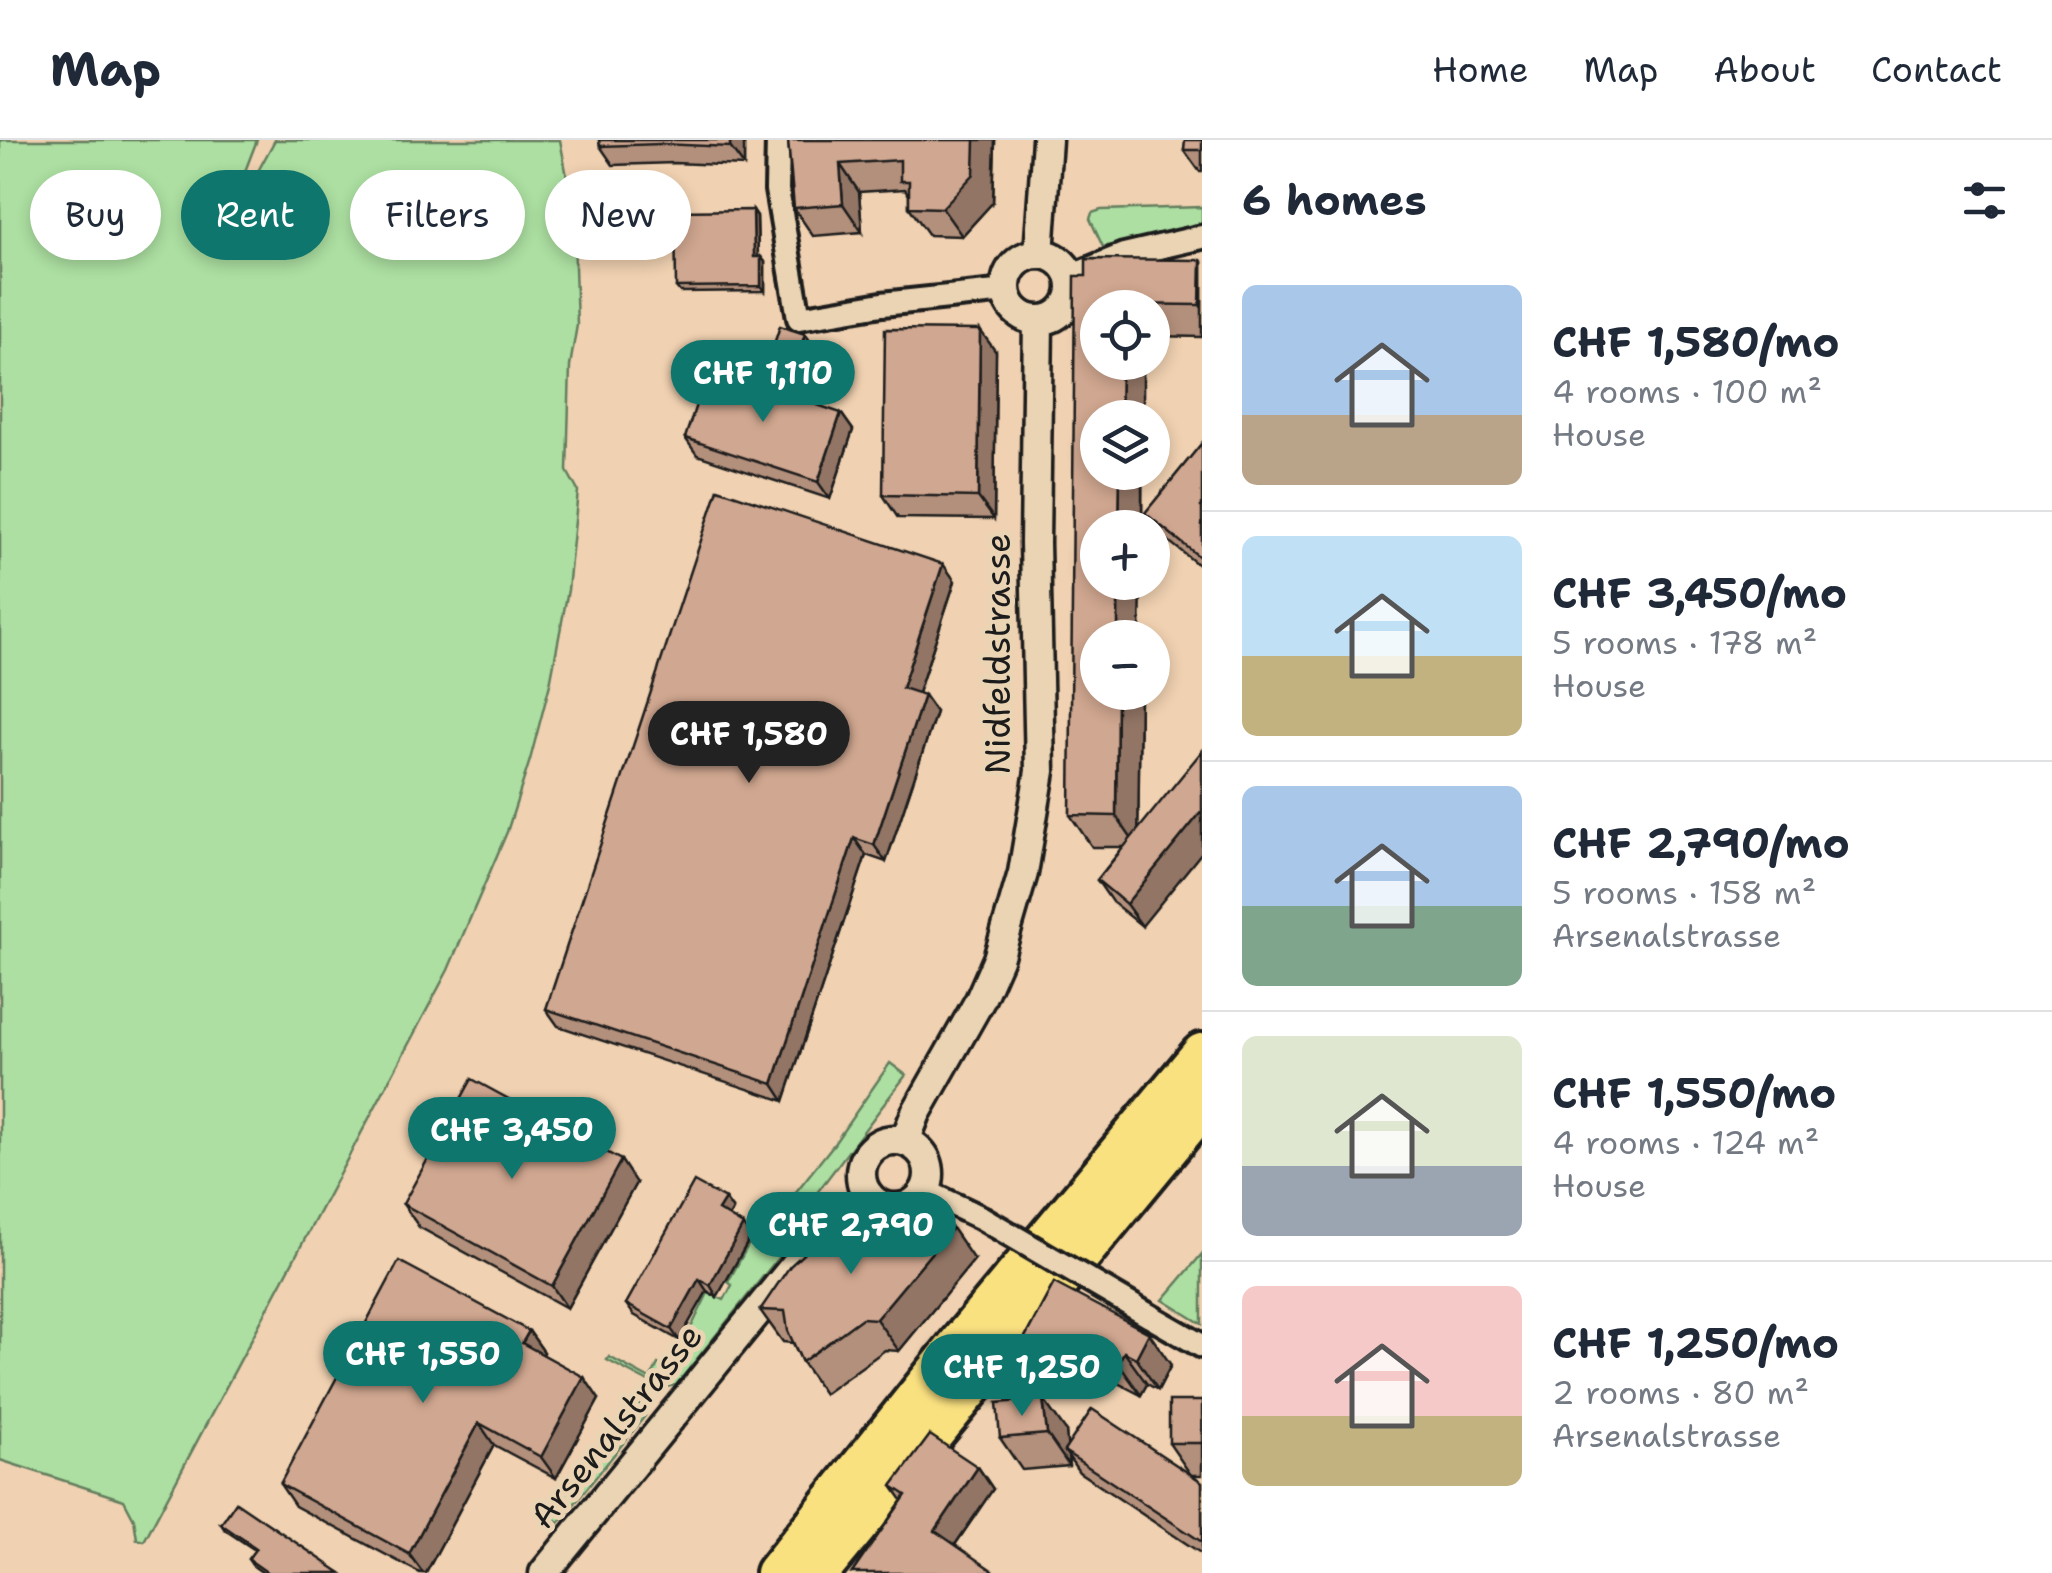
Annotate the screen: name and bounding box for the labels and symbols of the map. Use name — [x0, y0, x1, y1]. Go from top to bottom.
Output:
pin: CHF 1,110 — [649, 340, 877, 425]
street label: Nidfeldstrasse — [974, 533, 1021, 775]
pin: CHF 1,580 — [635, 701, 863, 786]
pin: CHF 3,450 — [398, 1097, 626, 1182]
pin: CHF 2,790 — [737, 1192, 965, 1277]
street label: Arsenalstrasse — [519, 1314, 713, 1538]
pin: CHF 1,550 — [309, 1321, 537, 1406]
pin: CHF 1,250 — [908, 1334, 1136, 1419]

